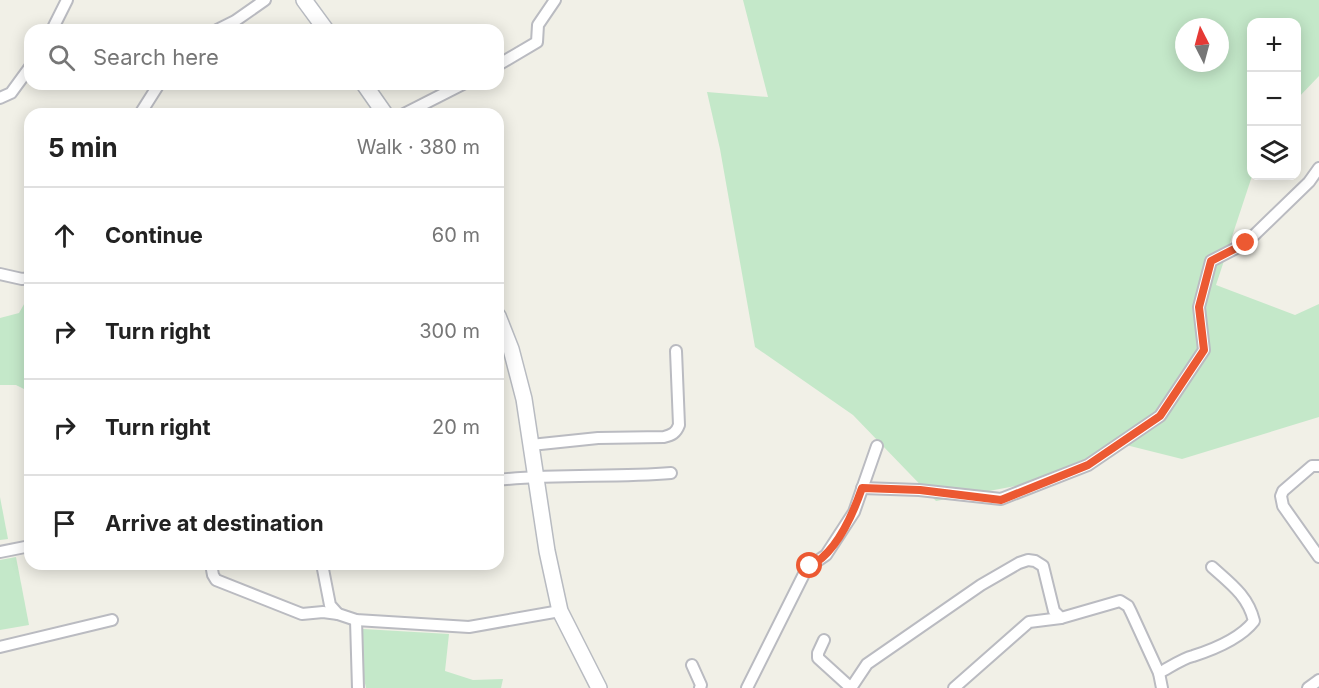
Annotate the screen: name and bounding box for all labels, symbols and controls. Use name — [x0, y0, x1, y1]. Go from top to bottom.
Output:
north arrow — [1175, 18, 1229, 72]
map controls — [1247, 18, 1301, 180]
button: + — [1247, 18, 1301, 72]
search box — [24, 24, 504, 90]
icon: search — [45, 41, 78, 74]
text: Search here — [93, 44, 219, 70]
button: − — [1247, 72, 1301, 126]
button: layers — [1247, 126, 1301, 180]
text: 5 min — [48, 132, 118, 163]
text: Walk · 380 m — [357, 135, 480, 159]
icon: ahead — [48, 219, 81, 252]
text: Continue — [105, 222, 203, 248]
text: 60 m — [432, 223, 480, 247]
route end — [1232, 229, 1258, 255]
icon: right — [48, 315, 81, 348]
text: Turn right — [105, 318, 211, 344]
text: 300 m — [419, 319, 480, 343]
icon: right — [48, 411, 81, 444]
text: Turn right — [105, 414, 211, 440]
text: 20 m — [432, 415, 480, 439]
icon: arrive — [48, 507, 81, 540]
text: Arrive at destination — [105, 510, 324, 536]
route start — [796, 552, 822, 578]

